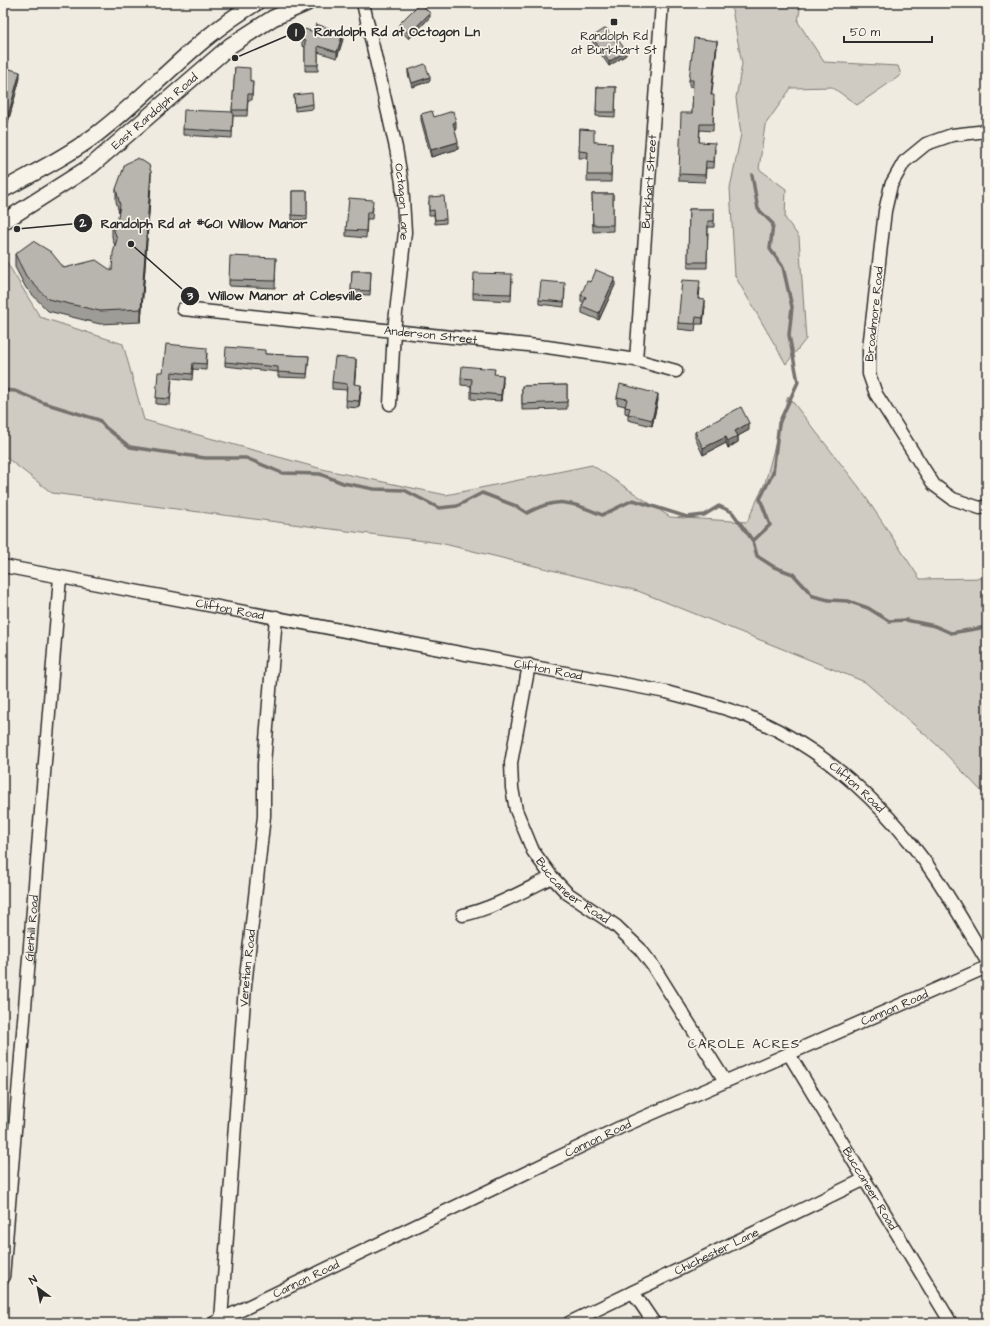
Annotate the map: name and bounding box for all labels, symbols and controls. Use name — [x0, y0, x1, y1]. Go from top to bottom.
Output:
marker: Randolph Rd at Burkhart St — [609, 17, 619, 27]
scale bar — [844, 18, 932, 44]
callout: Randolph Rd at Octogon Ln — [286, 19, 488, 44]
text: Randolph Rd at Octogon Ln — [314, 23, 481, 43]
text: 1 — [295, 24, 297, 41]
text: 50 m — [850, 24, 881, 41]
place label: Randolph Rd at Burkhart St — [571, 28, 657, 59]
street label: East Randolph Road — [108, 69, 202, 154]
street label: Burkhart Street — [638, 134, 661, 229]
street label: Octagon Lane — [390, 162, 413, 242]
callout: Randolph Rd at #601 Willow Manor — [73, 211, 315, 236]
text: 2 — [79, 215, 87, 232]
text: Randolph Rd at #601 Willow Manor — [101, 215, 308, 234]
street label: Broadmore Road — [861, 266, 888, 363]
callout: Willow Manor at Colesville — [180, 283, 370, 308]
text: Willow Manor at Colesville — [207, 287, 362, 305]
text: 3 — [186, 288, 194, 305]
street label: Anderson Street — [383, 322, 478, 349]
street label: Clifton Road — [194, 595, 265, 624]
street label: Clifton Road — [512, 655, 584, 685]
street label: Clifton Road — [825, 758, 888, 817]
street label: Buccaneer Road — [531, 854, 612, 928]
street label: Glenhill Road — [21, 894, 43, 962]
street label: Venetian Road — [236, 928, 260, 1007]
street label: Cannon Road — [858, 986, 931, 1030]
district label: CAROLE ACRES — [688, 1035, 800, 1053]
street label: Cannon Road — [562, 1116, 634, 1162]
street label: Buccaneer Road — [838, 1144, 901, 1233]
street label: Chichester Lane — [672, 1224, 762, 1279]
street label: Cannon Road — [270, 1256, 342, 1302]
north arrow — [18, 1268, 58, 1308]
text: N — [26, 1272, 40, 1288]

